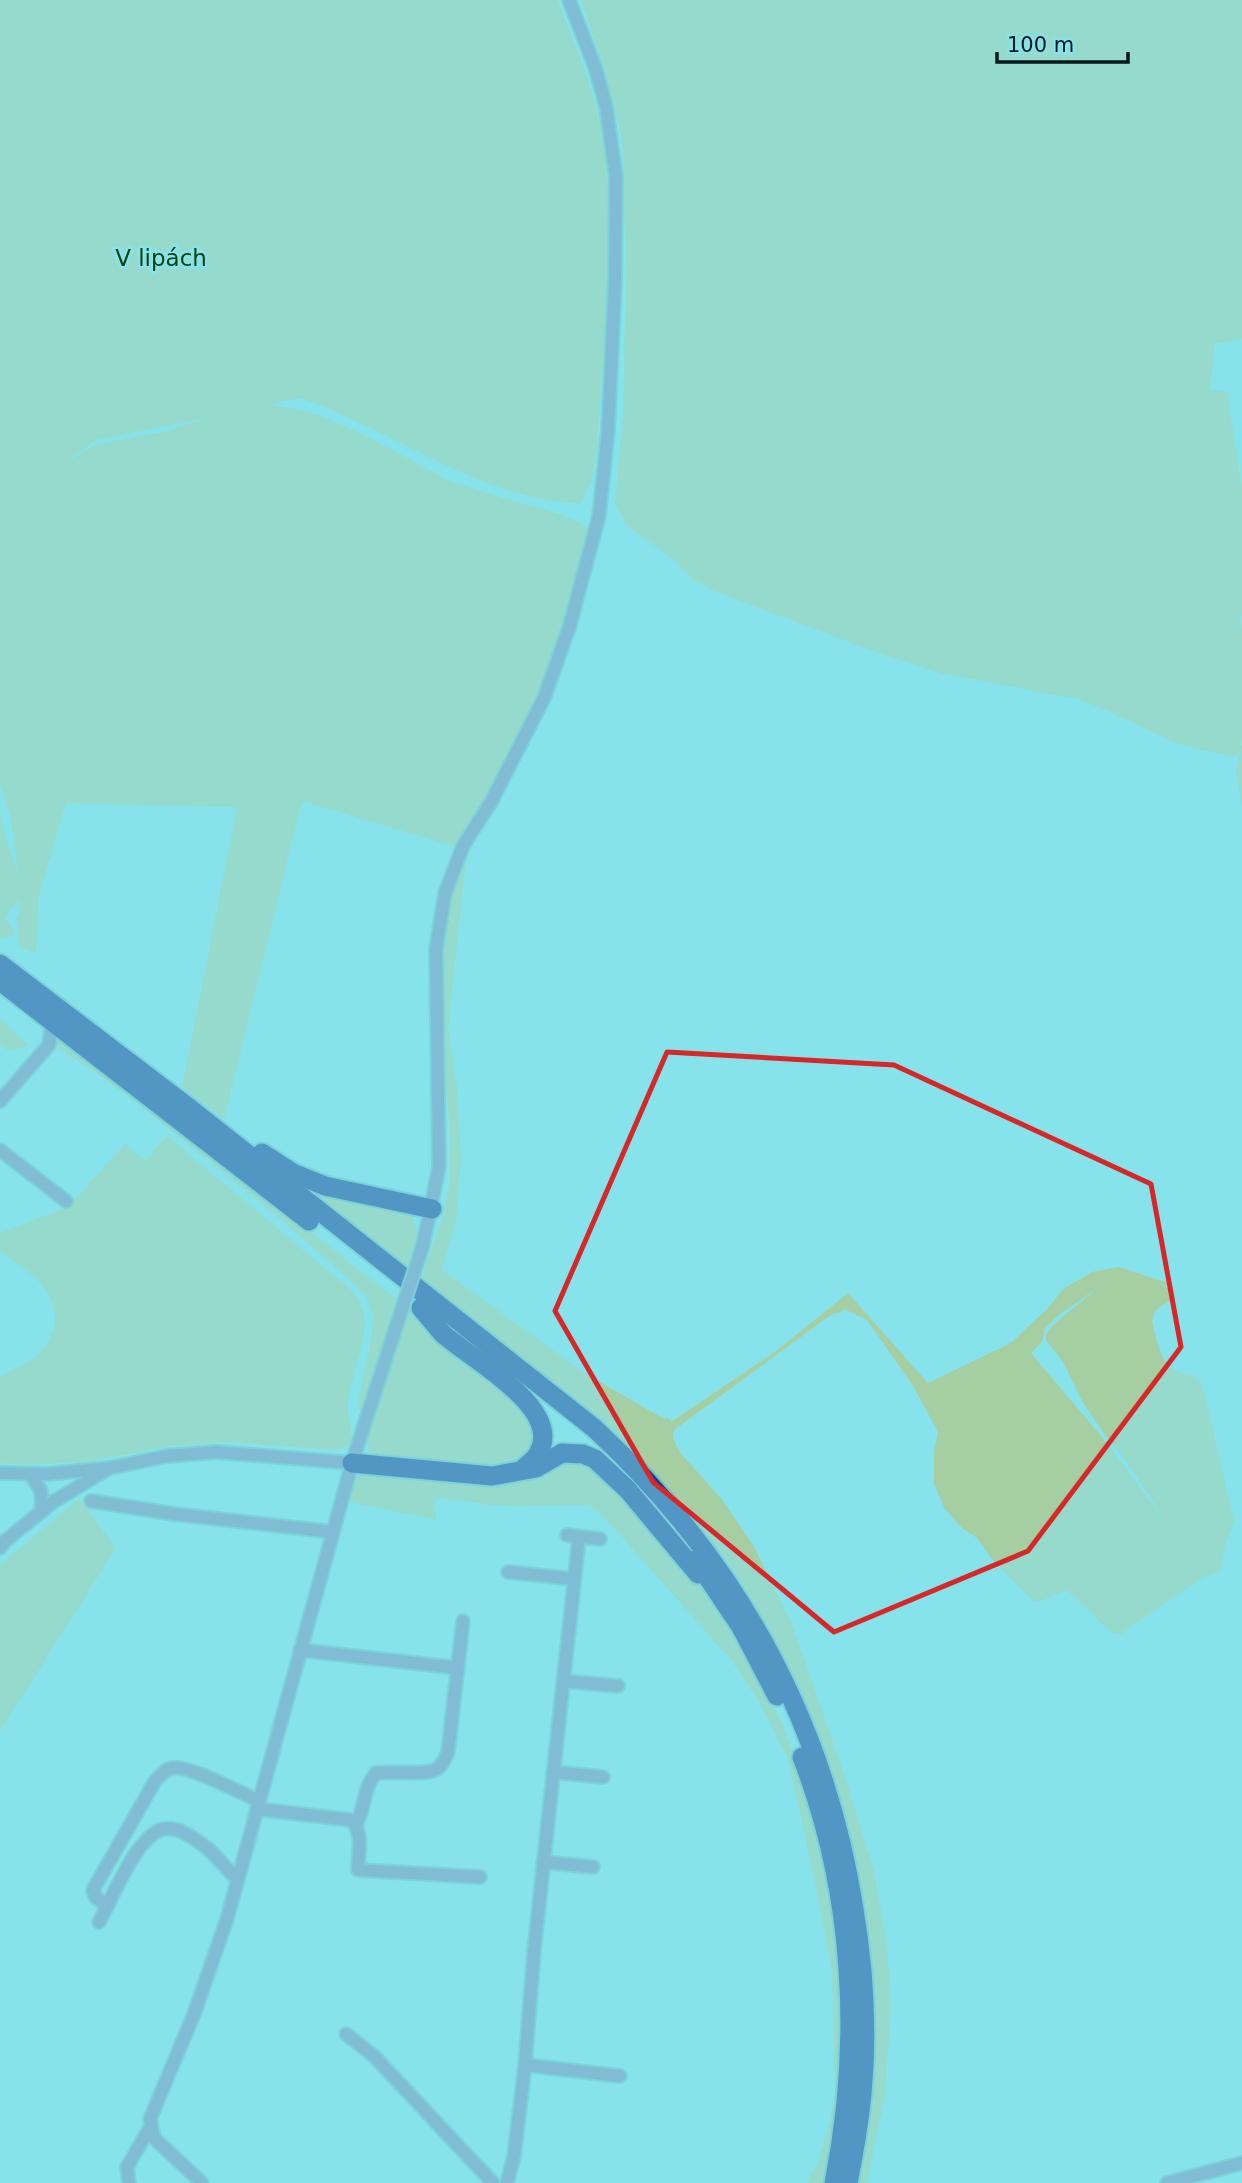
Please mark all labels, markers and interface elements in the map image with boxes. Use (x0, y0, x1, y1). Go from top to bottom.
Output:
scale bar (997, 21, 1128, 65)
text: 100 m (1007, 33, 1074, 57)
park label: V lipách (115, 245, 207, 271)

